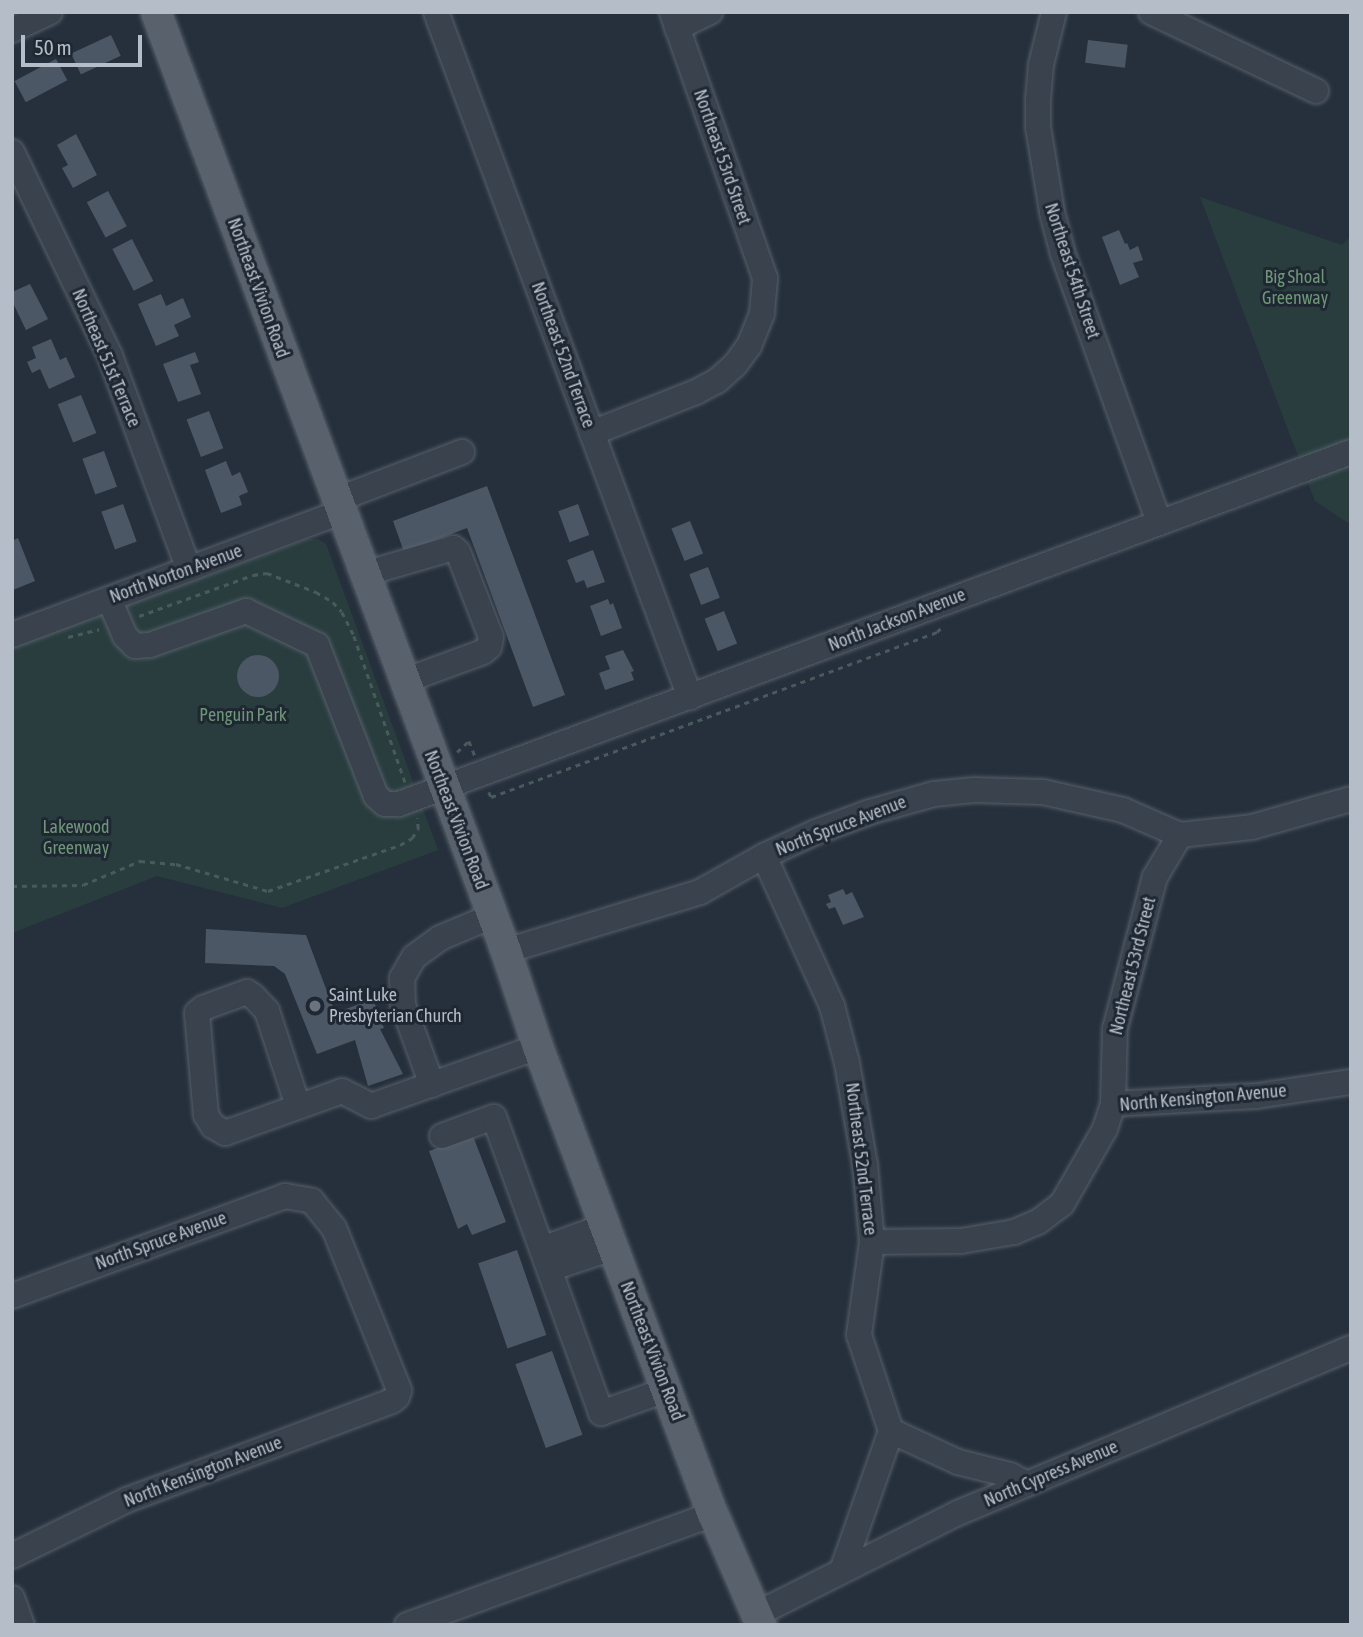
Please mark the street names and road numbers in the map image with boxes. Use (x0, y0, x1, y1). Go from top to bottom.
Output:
street label: Northeast 53rd Street (689, 87, 755, 227)
street label: Northeast 54th Street (1040, 200, 1104, 342)
street label: Northeast Vivion Road (223, 215, 293, 361)
street label: Northeast 52nd Terrace (527, 279, 599, 431)
street label: Northeast 51st Terrace (67, 286, 145, 430)
street label: North Norton Avenue (107, 540, 245, 608)
street label: North Jackson Avenue (825, 584, 969, 656)
street label: Northeast Vivion Road (420, 747, 492, 893)
street label: North Spruce Avenue (773, 791, 909, 861)
street label: Northeast 53rd Street (1105, 895, 1161, 1037)
street label: North Kensington Avenue (1119, 1080, 1287, 1116)
street label: Northeast 52nd Terrace (841, 1081, 881, 1237)
street label: North Spruce Avenue (93, 1207, 229, 1275)
street label: Northeast Vivion Road (616, 1278, 688, 1424)
street label: North Kensington Avenue (121, 1432, 285, 1512)
street label: North Cypress Avenue (981, 1436, 1121, 1512)

